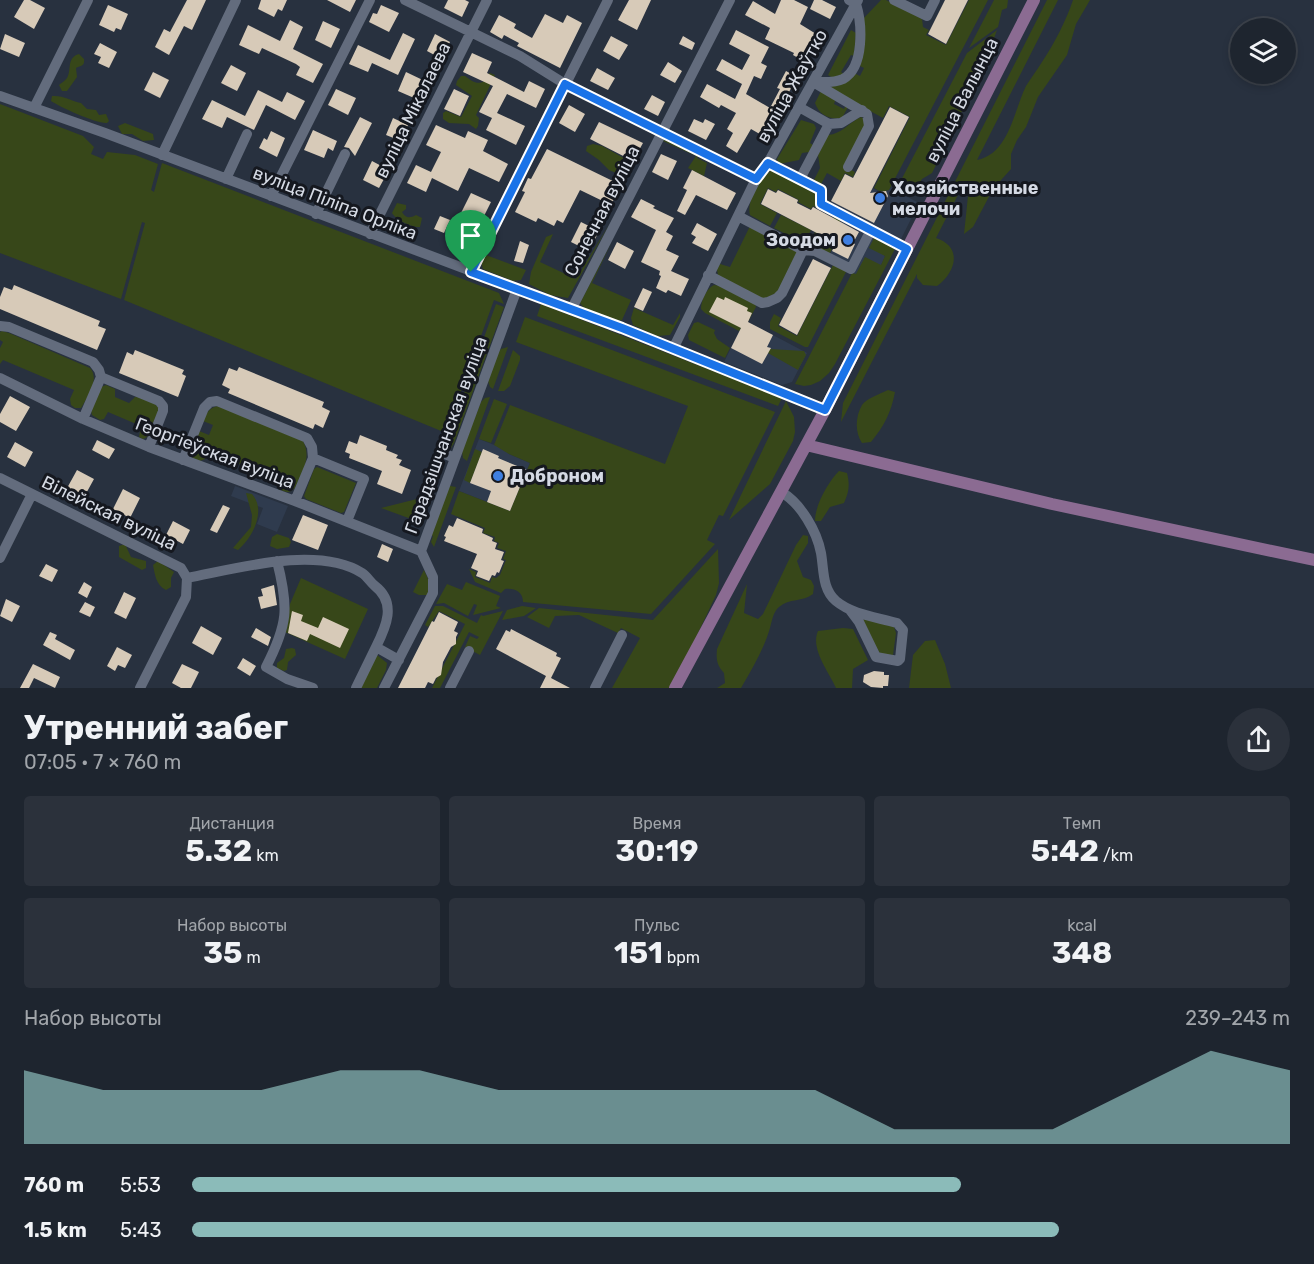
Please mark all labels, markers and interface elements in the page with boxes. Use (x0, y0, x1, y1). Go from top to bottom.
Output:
map controls (1230, 18, 1296, 84)
button: layers (1230, 18, 1296, 84)
street label: вуліца Жаўтко (752, 26, 832, 146)
street label: вуліца Валынца (921, 34, 1003, 166)
street label: вуліца Мікалаева (371, 38, 455, 182)
street label: Сонечная вуліца (560, 142, 644, 280)
street label: вуліца Піліпа Орліка (250, 162, 420, 244)
place label: Хозяйственные мелочи (892, 177, 1039, 220)
marker: Хозяйственные мелочи (873, 191, 887, 205)
pin (445, 210, 496, 272)
icon: arrive (454, 219, 487, 252)
place label: Зоодом (766, 229, 836, 251)
marker: Зоодом (841, 233, 855, 247)
street label: Гарадзішчанская вуліца (400, 333, 492, 537)
street label: Георгіеўская вуліца (132, 413, 298, 493)
place label: Доброном (510, 465, 604, 487)
marker: Доброном (491, 469, 505, 483)
street label: Вілейская вуліца (38, 471, 180, 555)
text: Утренний забег (24, 708, 288, 747)
button: share (1227, 708, 1290, 771)
text: 07:05 · 7 × 760 m (24, 750, 181, 774)
text: Дистанция (189, 814, 275, 833)
text: Время (633, 814, 681, 833)
text: Темп (1063, 814, 1101, 833)
text: 5.32 (185, 833, 252, 869)
text: 30:19 (615, 833, 699, 869)
text: 5:42 (1031, 833, 1099, 869)
text: km (252, 846, 279, 865)
text: /km (1099, 846, 1133, 865)
text: Набор высоты (177, 916, 287, 935)
text: Пульс (634, 916, 680, 935)
text: kcal (1067, 916, 1097, 935)
text: 35 (203, 935, 243, 971)
text: 151 (614, 935, 663, 971)
text: 348 (1052, 935, 1112, 971)
text: m (243, 948, 261, 967)
text: bpm (663, 948, 700, 967)
text: Набор высоты (24, 1006, 162, 1030)
text: 239–243 m (1185, 1006, 1290, 1030)
text: 760 m (24, 1173, 84, 1197)
text: 5:53 (120, 1173, 161, 1197)
text: 1.5 km (24, 1218, 87, 1242)
text: 5:43 (120, 1218, 161, 1242)

